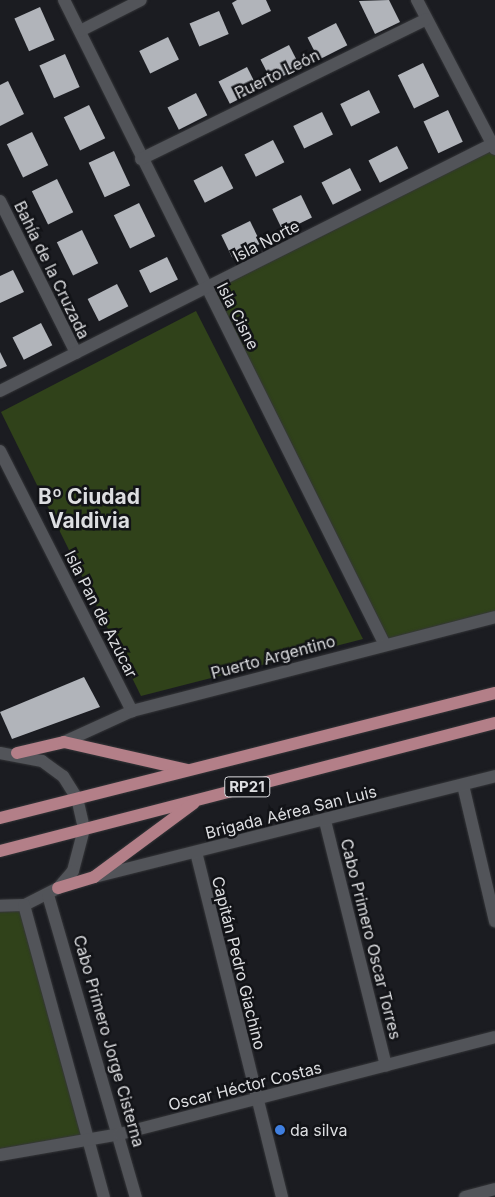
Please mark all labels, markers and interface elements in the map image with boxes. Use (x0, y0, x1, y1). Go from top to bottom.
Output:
street label: Puerto León (232, 45, 322, 103)
street label: Bahía de la Cruzada (10, 198, 94, 342)
street label: Isla Norte (229, 216, 303, 266)
street label: Isla Cisne (213, 279, 263, 353)
district label: Bº Ciudad Valdivia (38, 484, 140, 534)
street label: Isla Pan de Azúcar (61, 547, 141, 681)
street label: Puerto Argentino (209, 631, 337, 683)
road number: RP21 (223, 774, 271, 800)
street label: Brigada Aérea San Luis (203, 781, 379, 843)
street label: Cabo Primero Oscar Torres (337, 837, 405, 1041)
street label: Capitán Pedro Giachino (208, 874, 270, 1052)
street label: Cabo Primero Jorge Cisterna (70, 933, 148, 1149)
street label: Oscar Héctor Costas (166, 1058, 324, 1114)
place label: da silva (290, 1120, 347, 1140)
marker: da silva (274, 1124, 286, 1136)

